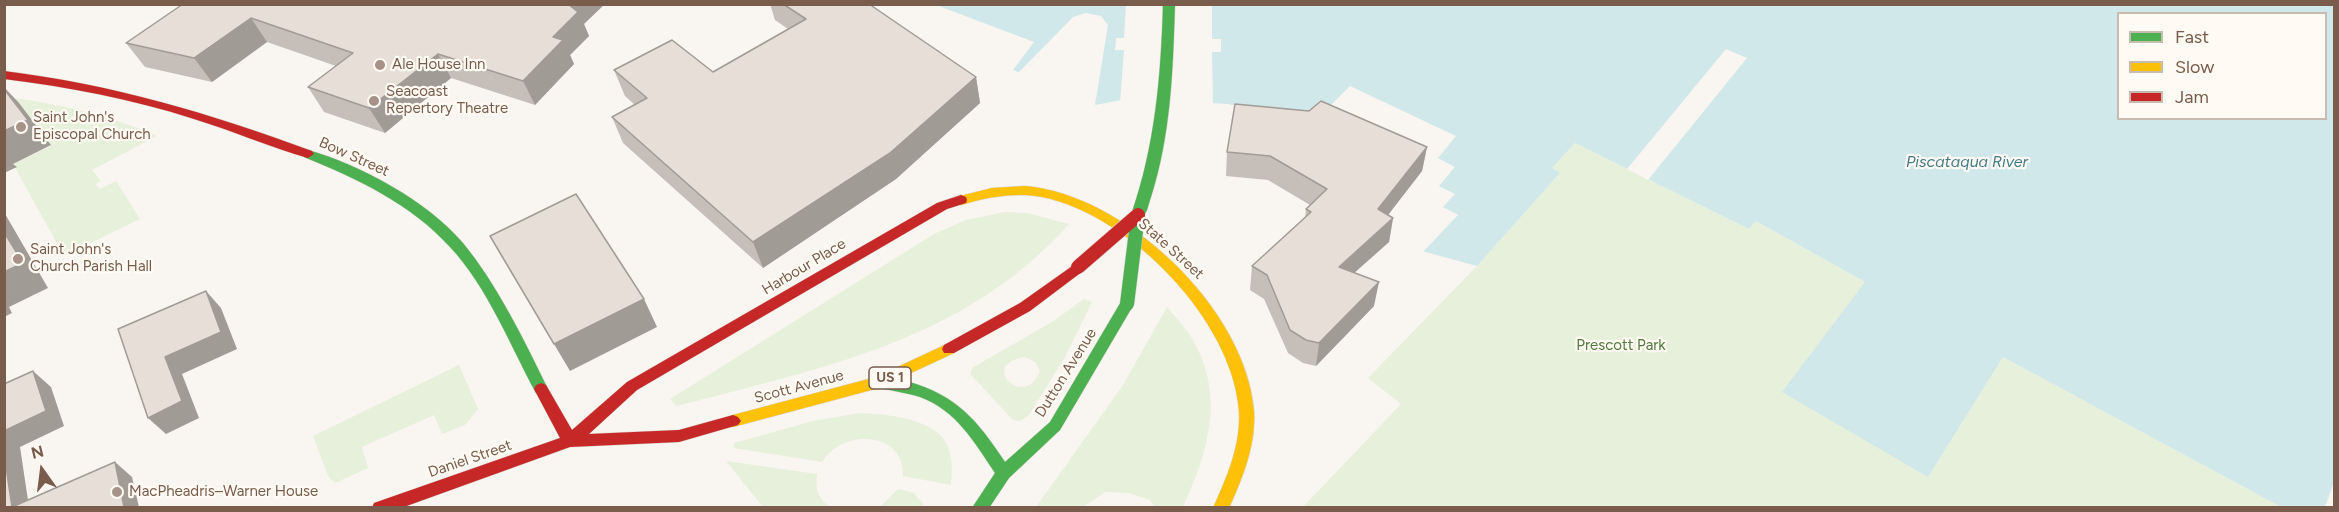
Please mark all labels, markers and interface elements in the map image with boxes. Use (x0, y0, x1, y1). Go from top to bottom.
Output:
legend (2117, 12, 2327, 120)
text: Fast (2175, 26, 2209, 48)
place label: Ale House Inn (392, 56, 485, 74)
text: Slow (2175, 56, 2214, 78)
marker: Ale House Inn (373, 58, 387, 72)
place label: Seacoast Repertory Theatre (386, 83, 508, 118)
text: Jam (2175, 86, 2209, 108)
marker: Seacoast Repertory Theatre (367, 94, 381, 108)
place label: Saint John's Episcopal Church (33, 109, 151, 144)
marker: Saint John's Episcopal Church (14, 120, 28, 134)
street label: Bow Street (316, 133, 392, 181)
water label: Piscataqua River (1906, 152, 2028, 172)
street label: State Street (1135, 215, 1207, 283)
street label: Harbour Place (759, 235, 849, 299)
place label: Saint John's Church Parish Hall (30, 241, 152, 276)
marker: Saint John's Church Parish Hall (11, 252, 25, 266)
street label: Dutton Avenue (1031, 325, 1101, 421)
park label: Prescott Park (1576, 337, 1666, 355)
street label: Scott Avenue (752, 366, 846, 408)
road number: US 1 (869, 367, 911, 389)
street label: Daniel Street (426, 436, 514, 482)
north arrow (12, 440, 72, 500)
text: N (29, 441, 46, 463)
place label: MacPheadris–Warner House (129, 483, 318, 501)
marker: MacPheadris–Warner House (110, 485, 124, 499)

